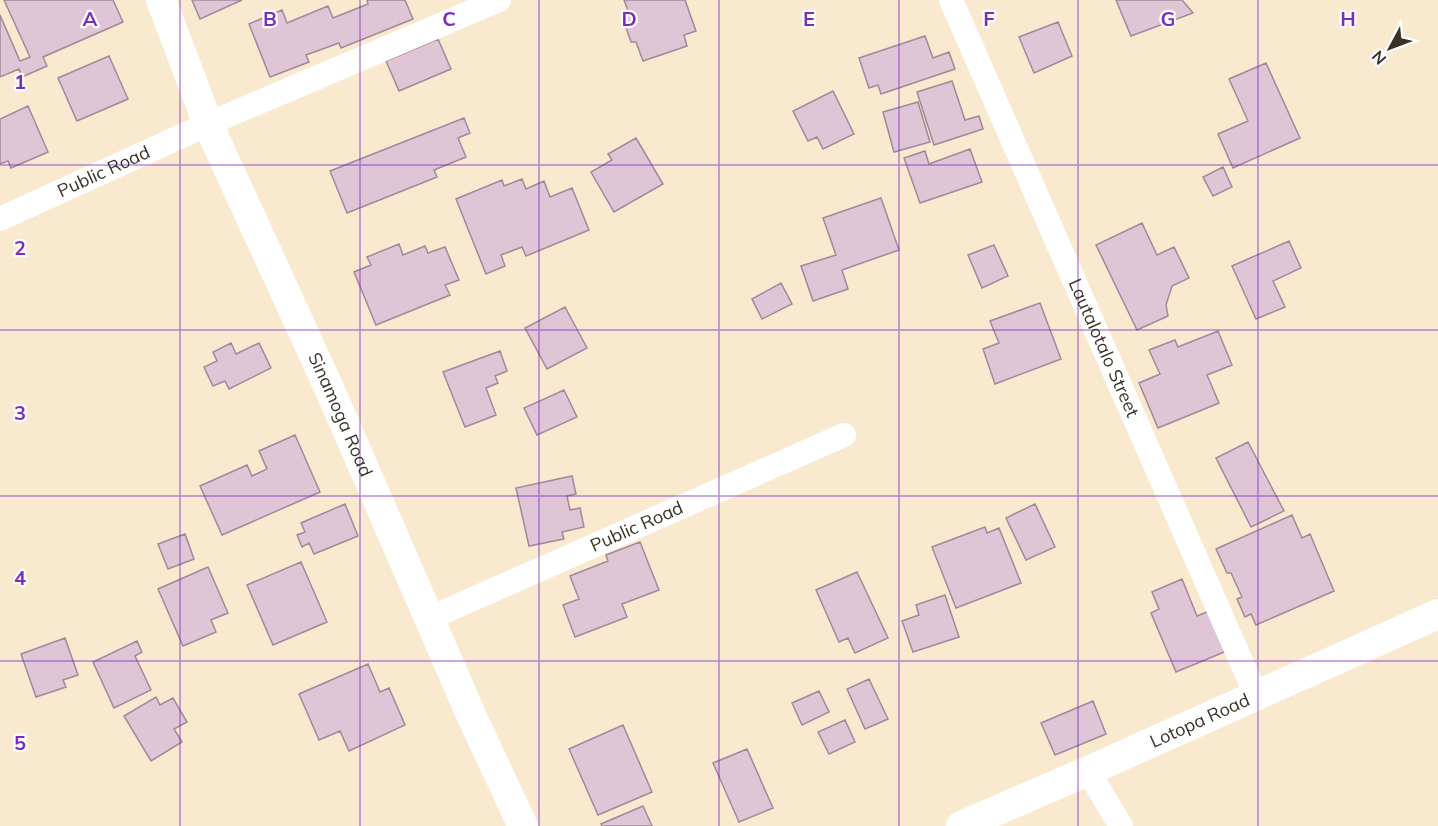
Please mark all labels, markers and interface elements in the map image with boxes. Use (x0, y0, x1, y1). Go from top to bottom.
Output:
text: A (83, 6, 98, 31)
text: B (263, 6, 277, 31)
text: C (442, 6, 456, 31)
text: D (621, 6, 637, 31)
text: E (803, 6, 815, 31)
text: F (983, 6, 995, 31)
text: G (1161, 6, 1175, 31)
text: H (1340, 6, 1356, 31)
north arrow (1360, 18, 1420, 78)
text: N (1367, 47, 1390, 69)
text: 1 (14, 69, 26, 94)
street label: Public Road (54, 140, 153, 202)
text: 2 (14, 235, 26, 260)
street label: Lautalotalo Street (1064, 275, 1145, 421)
street label: Sinamoga Road (303, 349, 378, 480)
text: 3 (14, 400, 26, 425)
street label: Public Road (586, 496, 687, 557)
text: 4 (14, 565, 26, 590)
street label: Lotopa Road (1146, 688, 1253, 753)
text: 5 (14, 730, 26, 755)

